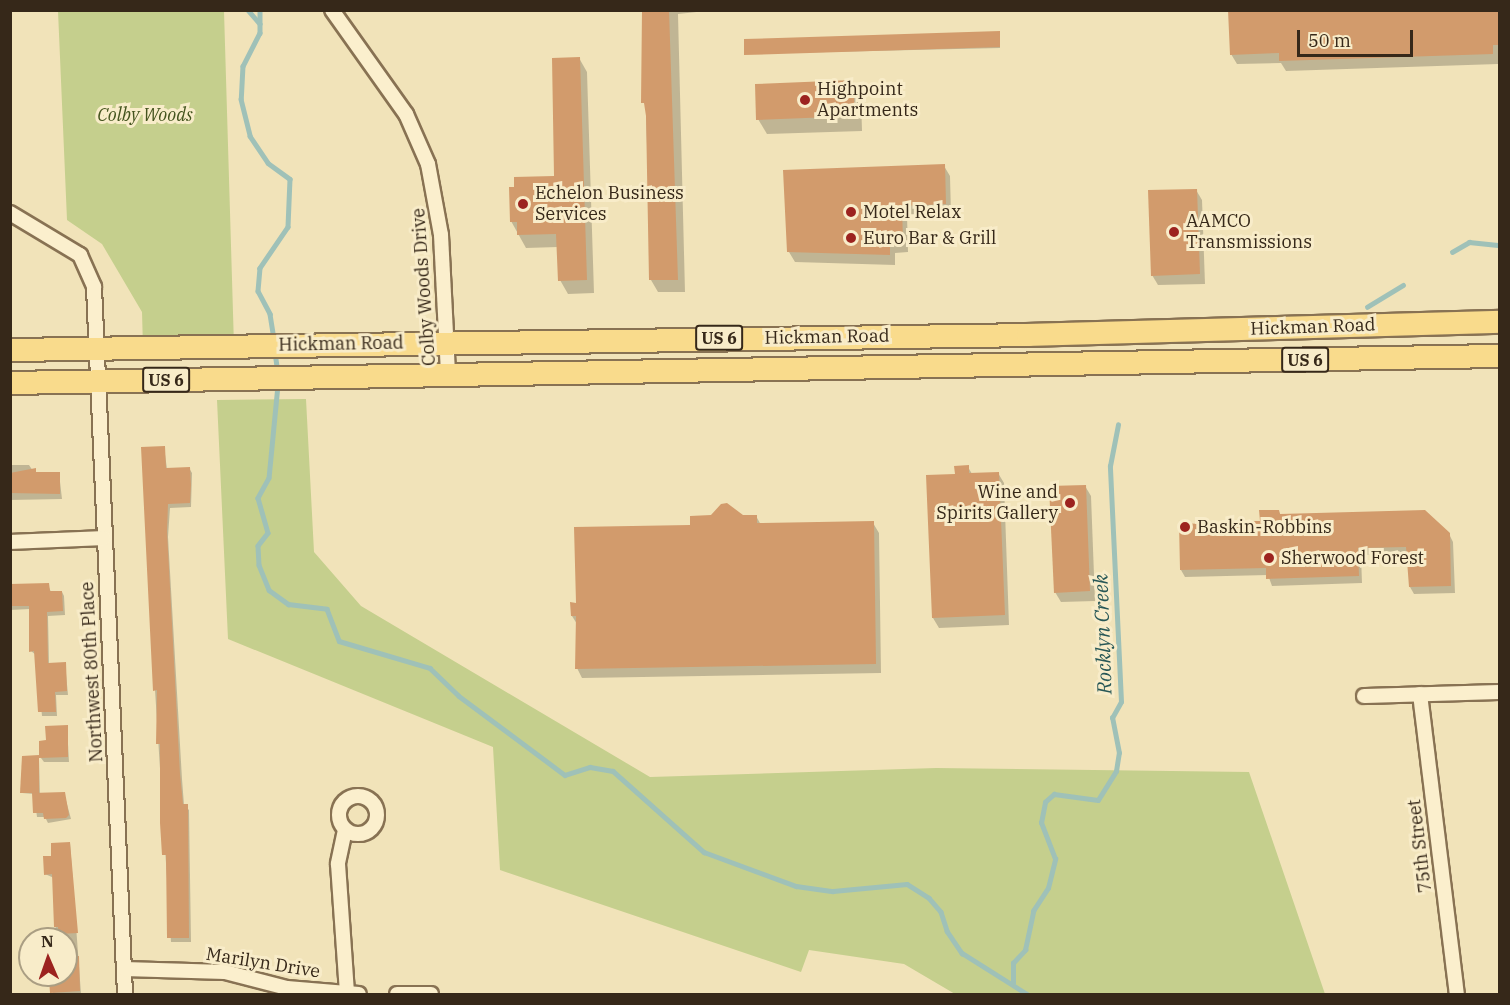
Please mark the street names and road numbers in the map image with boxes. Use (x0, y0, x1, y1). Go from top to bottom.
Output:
street label: Colby Woods Drive (408, 207, 440, 367)
street label: Hickman Road (1250, 314, 1376, 340)
road number: US 6 (695, 325, 743, 351)
street label: Hickman Road (764, 325, 890, 349)
street label: Hickman Road (278, 332, 404, 356)
road number: US 6 (1281, 347, 1329, 373)
road number: US 6 (142, 367, 190, 393)
street label: Northwest 80th Place (76, 581, 108, 763)
street label: 75th Street (1404, 798, 1436, 894)
street label: Marilyn Drive (204, 943, 322, 983)

